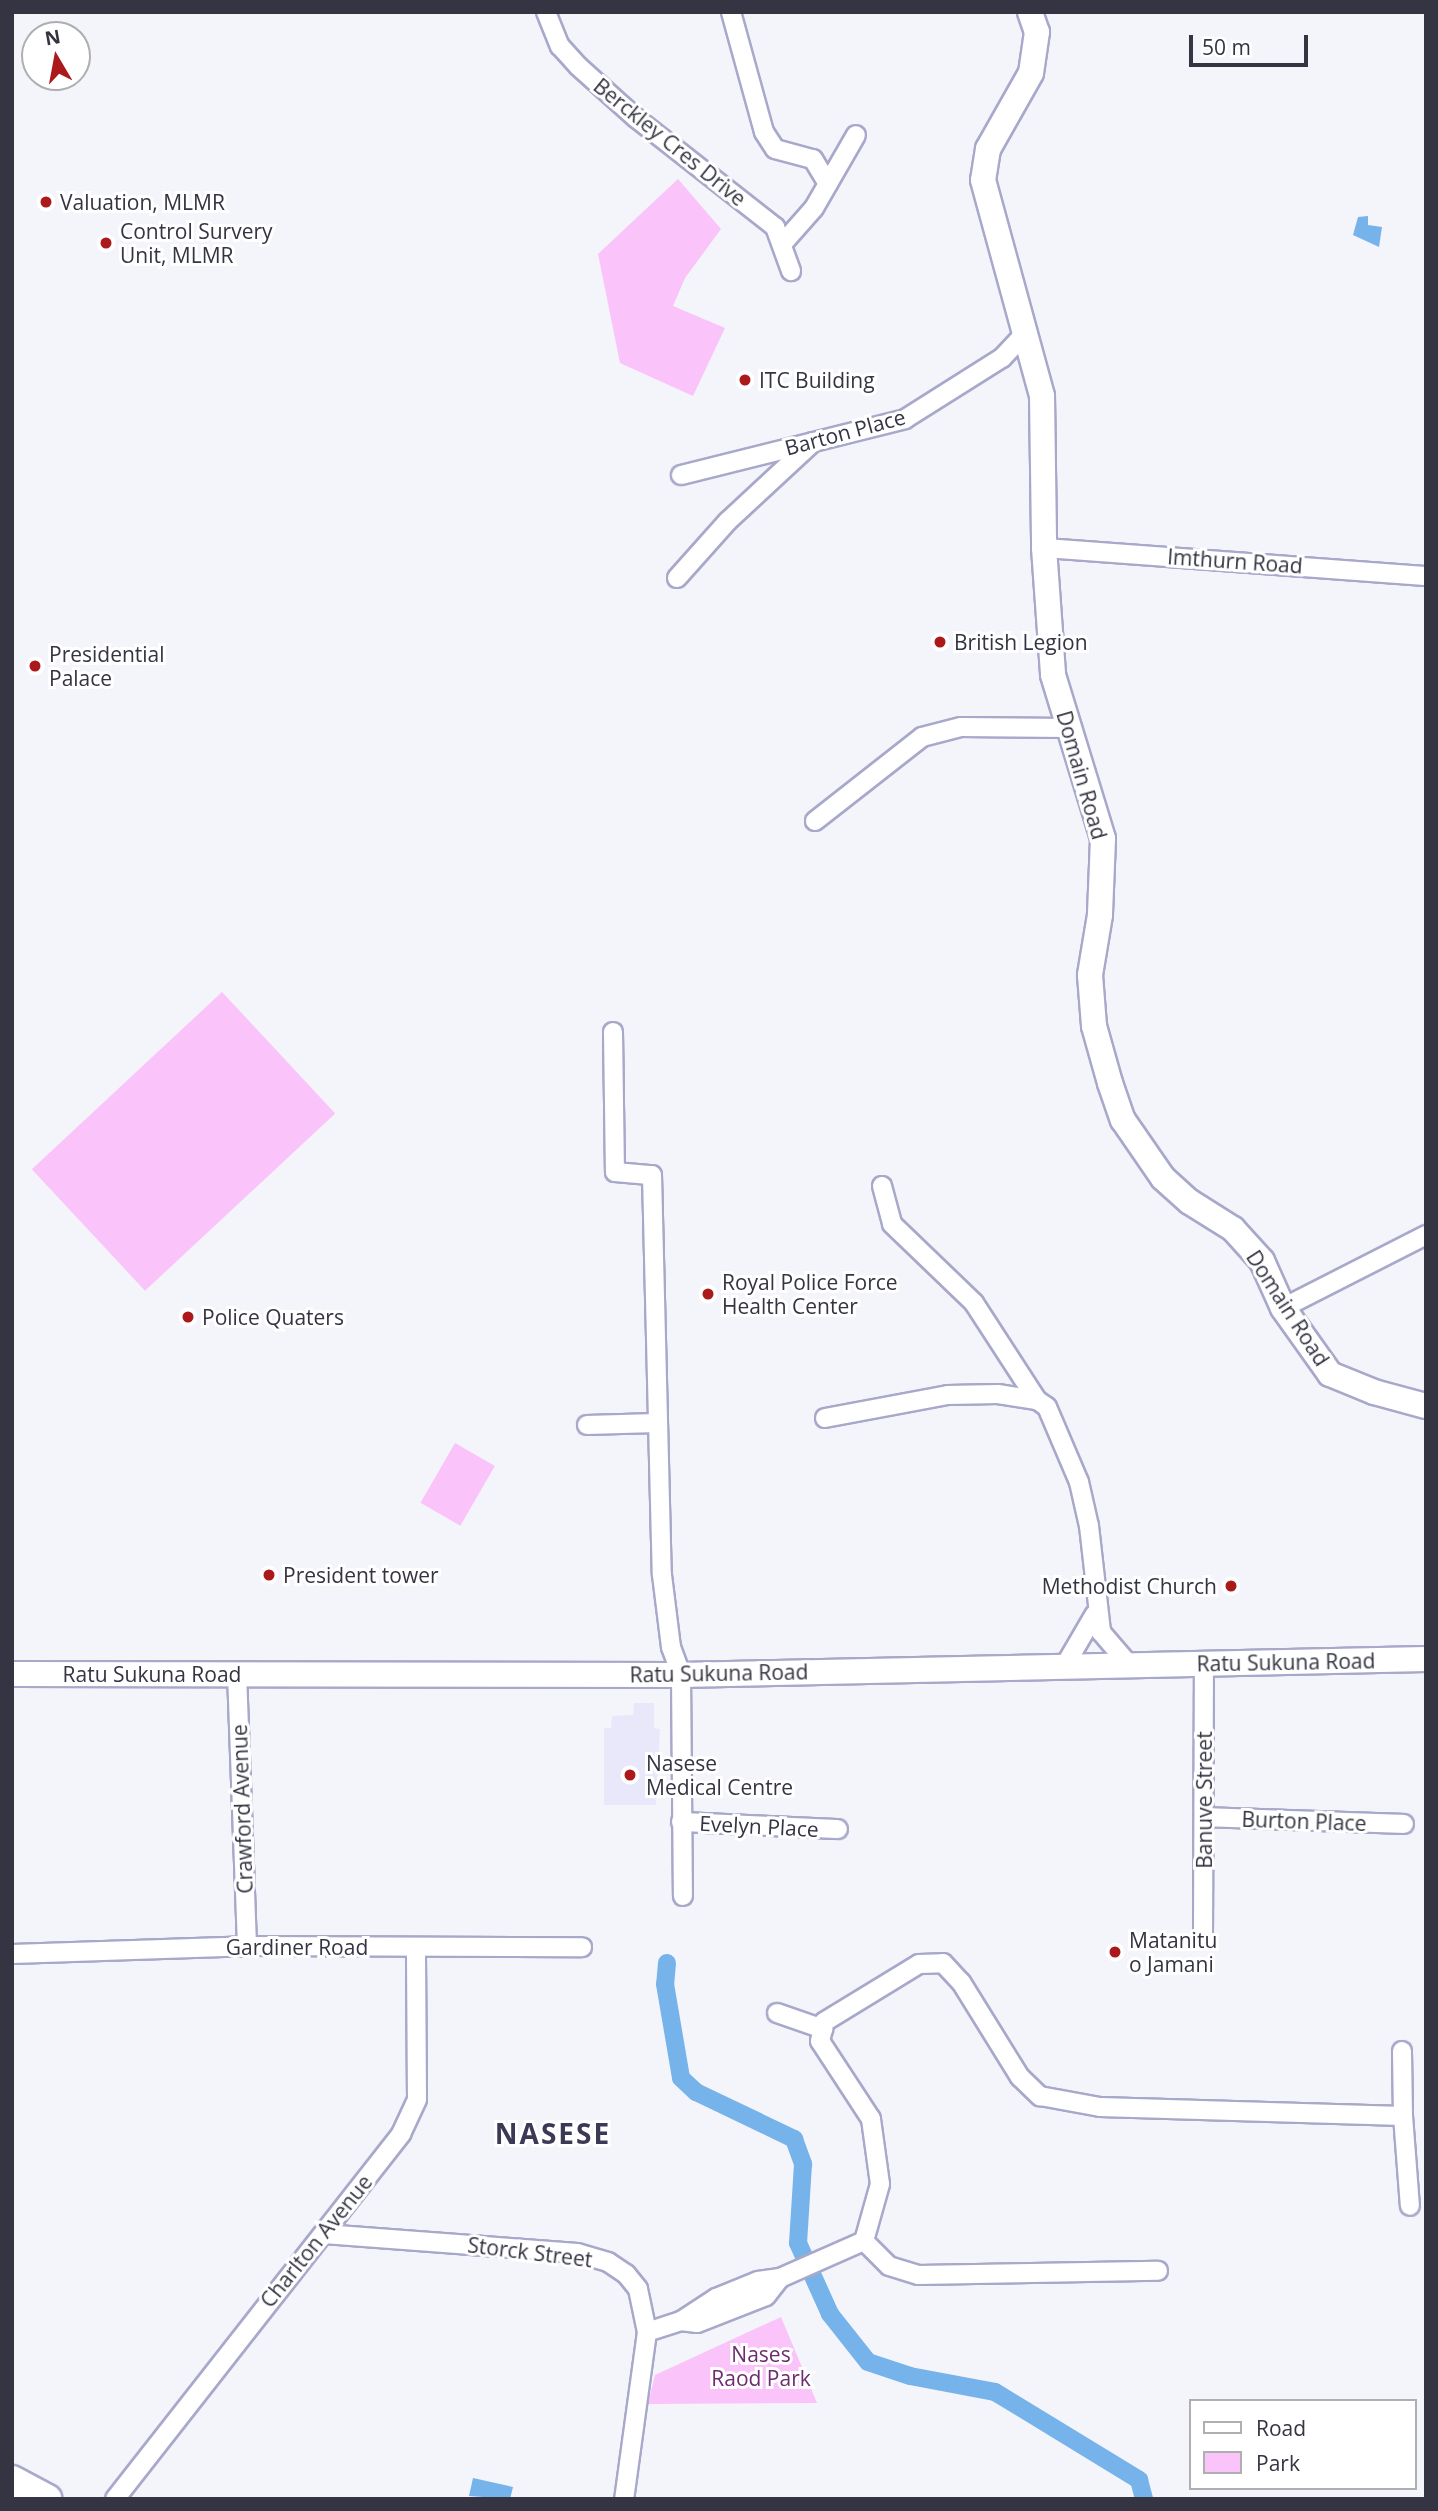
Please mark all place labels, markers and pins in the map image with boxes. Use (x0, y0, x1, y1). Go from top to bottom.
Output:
place label: Valuation, MLMR (60, 189, 225, 215)
marker: Valuation, MLMR (38, 194, 54, 210)
place label: Control Survery Unit, MLMR (120, 218, 273, 268)
marker: Control Survery Unit, MLMR (98, 235, 114, 251)
place label: ITC Building (759, 367, 875, 393)
marker: ITC Building (737, 372, 753, 388)
place label: British Legion (954, 629, 1088, 655)
marker: British Legion (932, 634, 948, 650)
place label: Presidential Palace (49, 641, 165, 691)
marker: Presidential Palace (27, 658, 43, 674)
place label: Royal Police Force Health Center (722, 1269, 898, 1319)
marker: Royal Police Force Health Center (700, 1286, 716, 1302)
place label: Police Quaters (202, 1304, 344, 1330)
marker: Police Quaters (180, 1309, 196, 1325)
place label: President tower (283, 1562, 439, 1588)
marker: President tower (261, 1567, 277, 1583)
place label: Methodist Church (1042, 1573, 1217, 1599)
marker: Methodist Church (1223, 1578, 1239, 1594)
place label: Nasese Medical Centre (646, 1750, 793, 1800)
marker: Nasese Medical Centre (620, 1765, 640, 1785)
place label: Matanitu o Jamani (1129, 1927, 1217, 1977)
marker: Matanitu o Jamani (1107, 1944, 1123, 1960)

